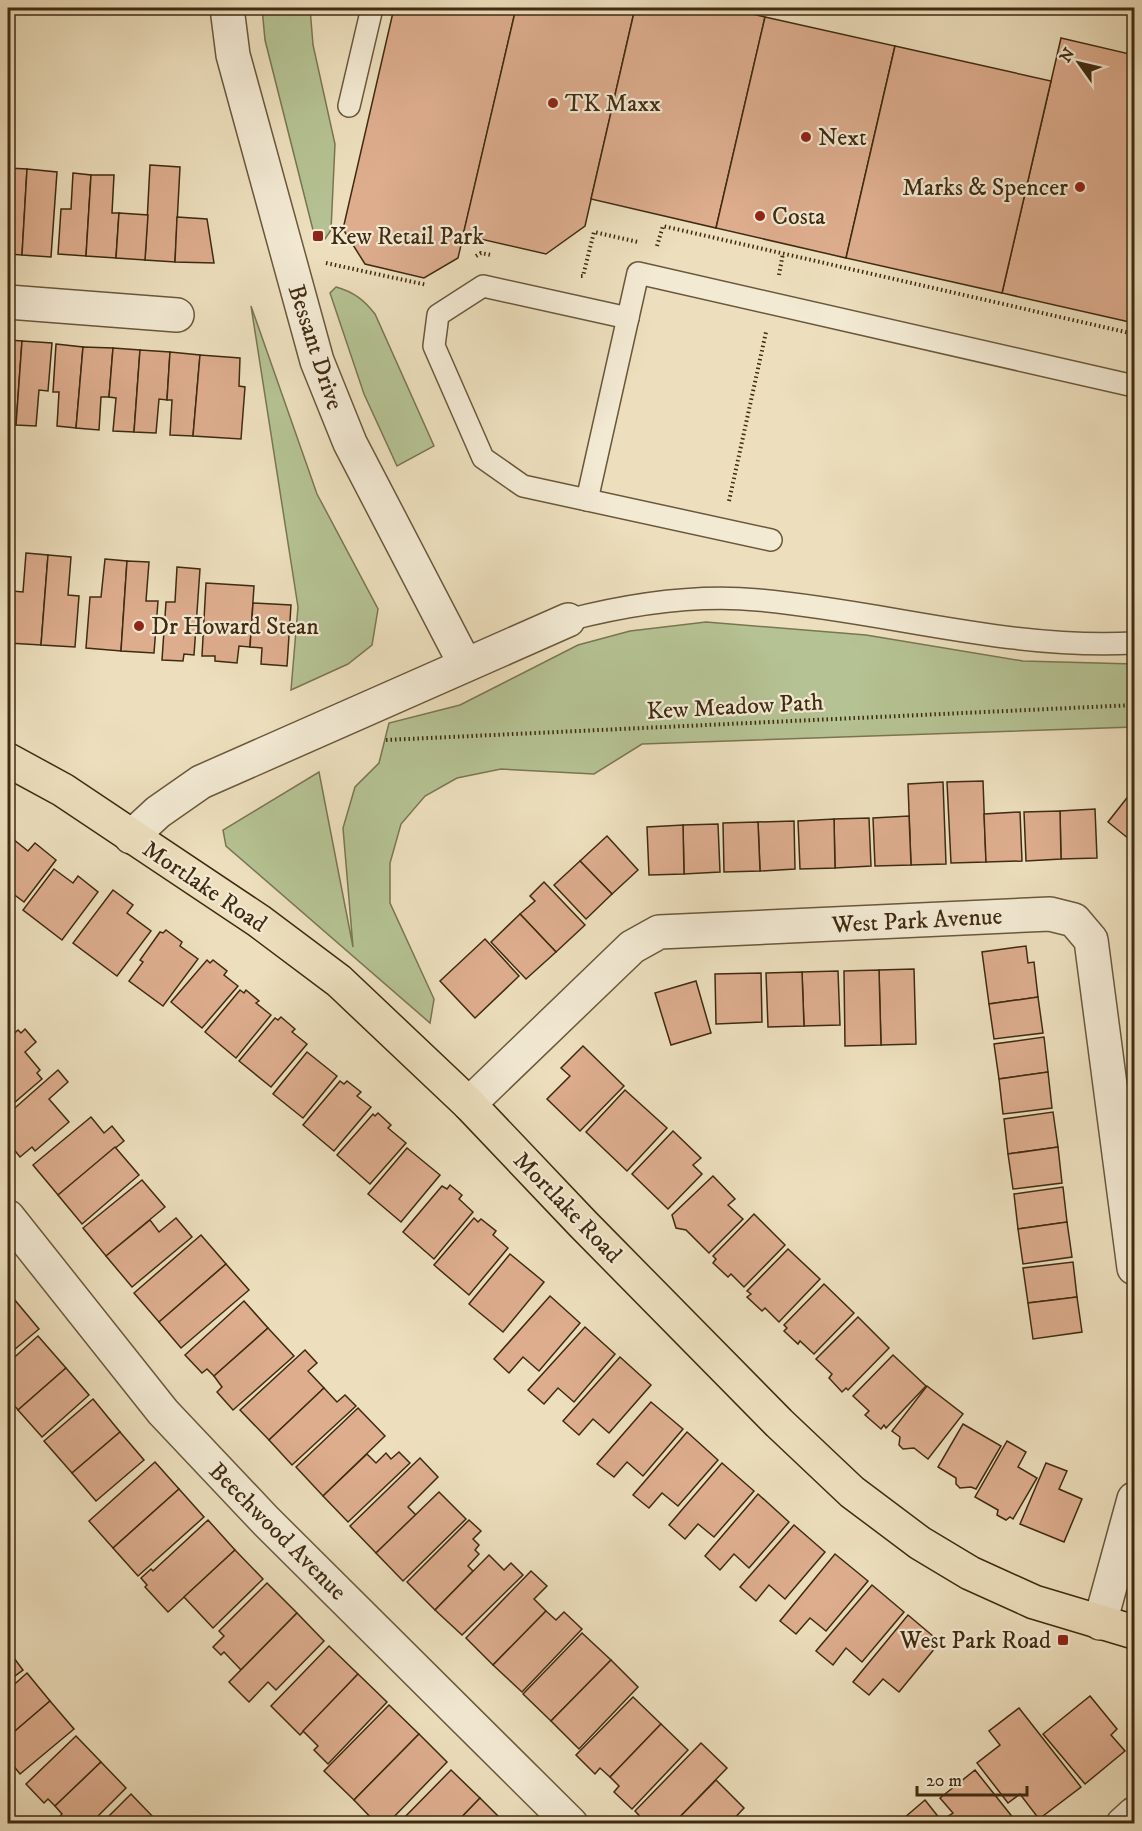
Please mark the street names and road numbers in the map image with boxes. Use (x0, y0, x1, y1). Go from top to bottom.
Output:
street label: Bessant Drive (281, 281, 349, 414)
street label: Kew Meadow Path (646, 687, 825, 727)
street label: Mortlake Road (136, 834, 272, 939)
street label: West Park Avenue (830, 902, 1003, 941)
street label: Mortlake Road (507, 1146, 628, 1270)
street label: Beechwood Avenue (202, 1456, 353, 1607)

